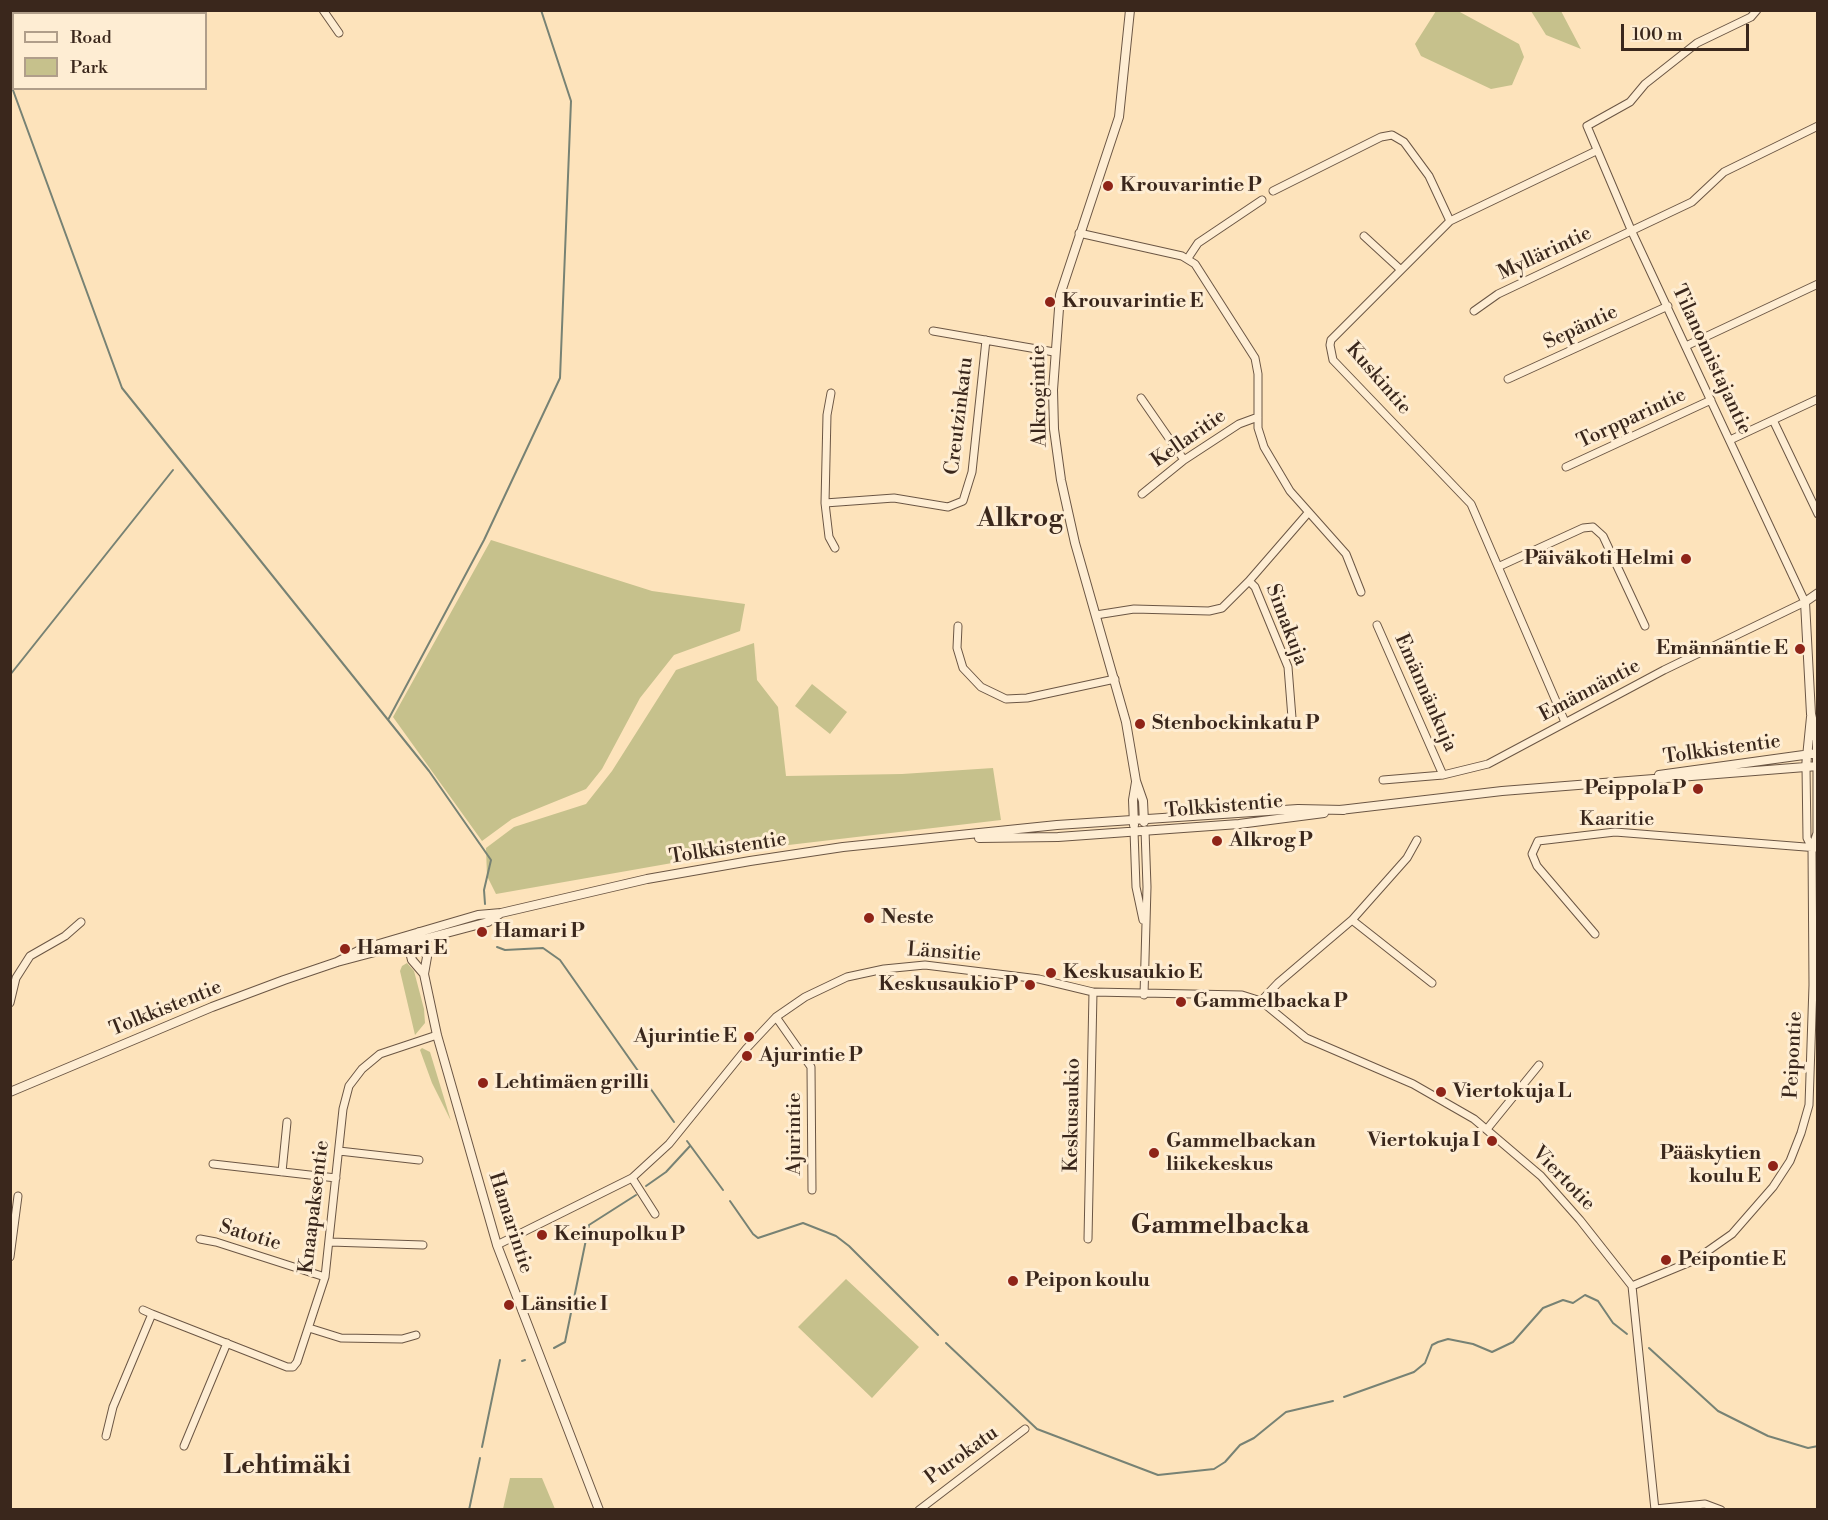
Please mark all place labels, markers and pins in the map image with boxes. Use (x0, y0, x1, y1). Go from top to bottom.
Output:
place label: Krouvarintie P (1120, 174, 1261, 198)
marker: Krouvarintie P (1101, 179, 1115, 193)
place label: Krouvarintie E (1062, 290, 1203, 314)
marker: Krouvarintie E (1043, 295, 1057, 309)
place label: Päiväkoti Helmi (1524, 547, 1674, 571)
marker: Päiväkoti Helmi (1679, 552, 1693, 566)
place label: Emännäntie E (1656, 637, 1788, 661)
marker: Emännäntie E (1793, 642, 1807, 656)
place label: Stenbockinkatu P (1152, 712, 1319, 736)
marker: Stenbockinkatu P (1133, 717, 1147, 731)
place label: Peippola P (1584, 777, 1686, 801)
marker: Peippola P (1691, 782, 1705, 796)
place label: Alkrog P (1229, 829, 1312, 853)
marker: Alkrog P (1210, 834, 1224, 848)
place label: Neste (881, 906, 934, 930)
marker: Neste (862, 911, 876, 925)
place label: Hamari P (494, 920, 584, 944)
marker: Hamari P (475, 925, 489, 939)
place label: Hamari E (357, 937, 447, 961)
marker: Hamari E (338, 942, 352, 956)
place label: Keskusaukio E (1063, 961, 1202, 985)
marker: Keskusaukio E (1044, 966, 1058, 980)
place label: Keskusaukio P (878, 973, 1018, 997)
marker: Keskusaukio P (1023, 978, 1037, 992)
place label: Gammelbacka P (1193, 990, 1348, 1014)
marker: Gammelbacka P (1174, 995, 1188, 1009)
place label: Ajurintie E (634, 1025, 737, 1049)
marker: Ajurintie E (742, 1030, 756, 1044)
place label: Ajurintie P (759, 1044, 862, 1068)
marker: Ajurintie P (740, 1049, 754, 1063)
place label: Lehtimäen grilli (495, 1071, 649, 1095)
marker: Lehtimäen grilli (476, 1076, 490, 1090)
place label: Viertokuja L (1453, 1080, 1571, 1104)
marker: Viertokuja L (1434, 1085, 1448, 1099)
place label: Viertokuja I (1368, 1129, 1480, 1153)
place label: Gammelbackan liikekeskus (1166, 1130, 1316, 1177)
marker: Viertokuja I (1485, 1134, 1499, 1148)
place label: Pääskytien koulu E (1660, 1142, 1761, 1189)
marker: Gammelbackan liikekeskus (1147, 1146, 1161, 1160)
marker: Pääskytien koulu E (1766, 1159, 1780, 1173)
place label: Keinupolku P (554, 1223, 685, 1247)
marker: Keinupolku P (535, 1228, 549, 1242)
place label: Peipontie E (1678, 1248, 1786, 1272)
marker: Peipontie E (1659, 1253, 1673, 1267)
place label: Peipon koulu (1025, 1269, 1150, 1293)
marker: Peipon koulu (1006, 1274, 1020, 1288)
place label: Länsitie I (521, 1293, 608, 1317)
marker: Länsitie I (502, 1298, 516, 1312)

